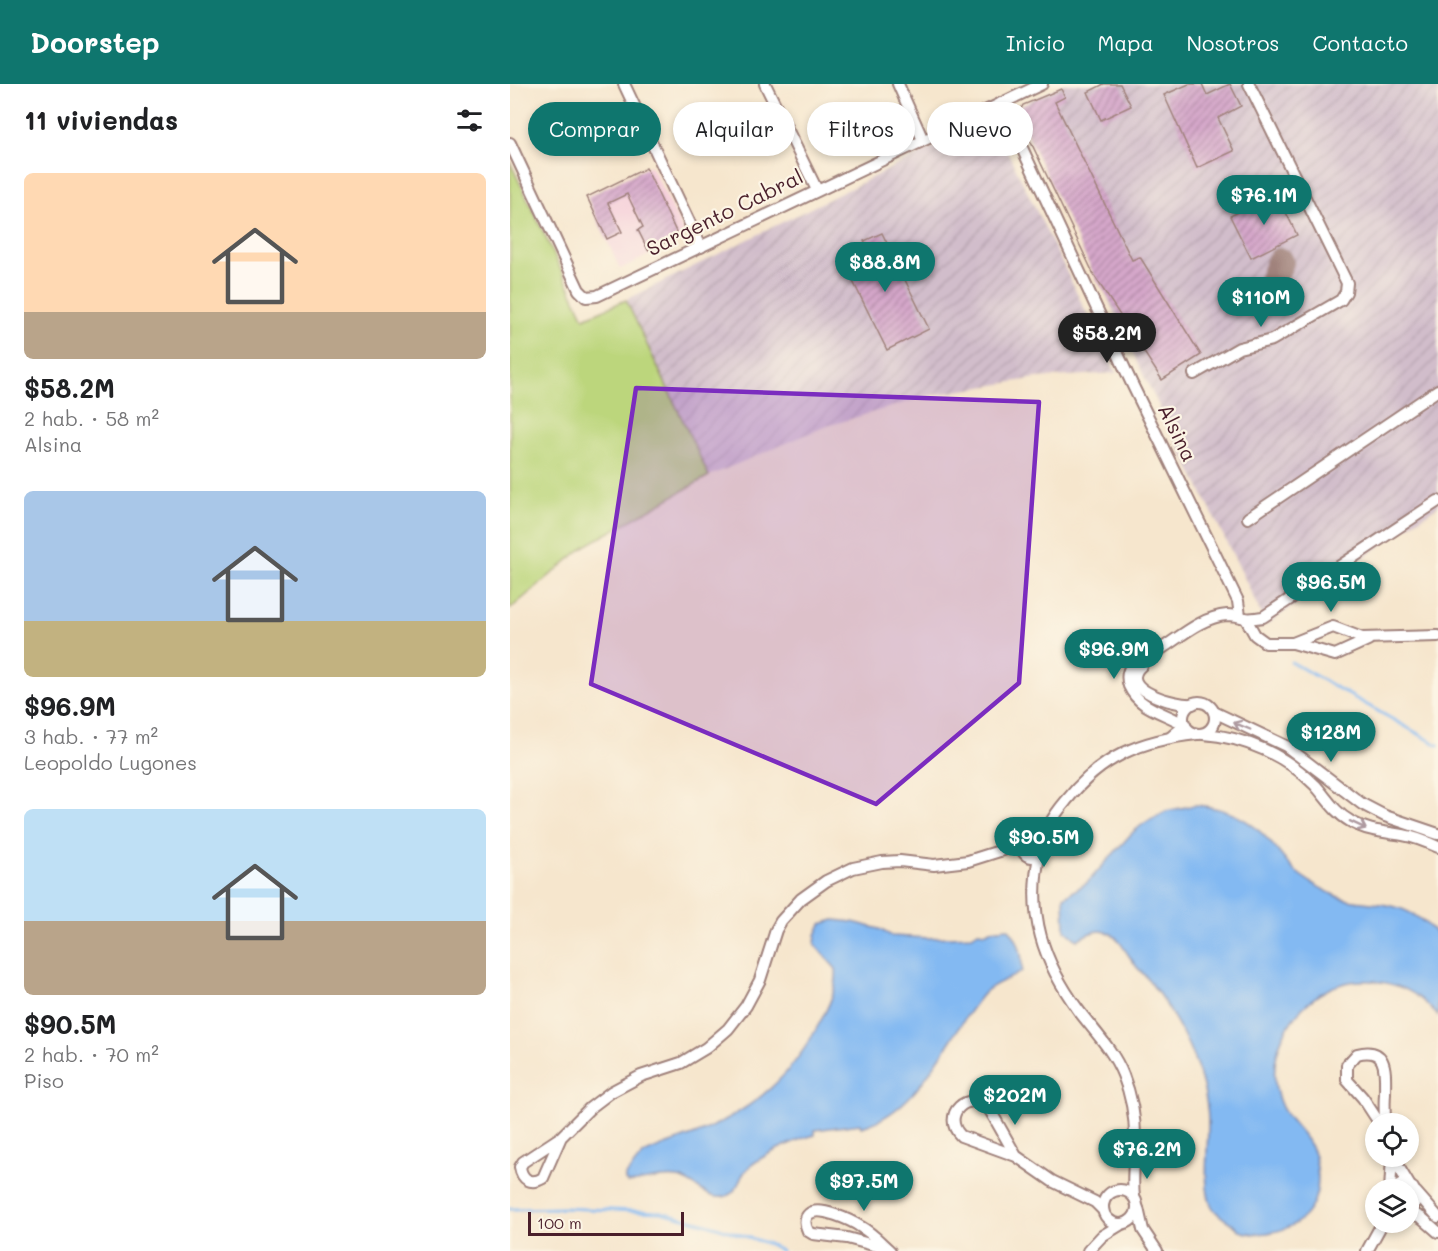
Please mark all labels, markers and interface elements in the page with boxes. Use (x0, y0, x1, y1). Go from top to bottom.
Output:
text: Doorstep (30, 24, 160, 60)
text: Inicio (1006, 29, 1065, 56)
text: Mapa (1098, 29, 1153, 56)
text: Nosotros (1186, 29, 1280, 56)
text: Contacto (1313, 29, 1408, 56)
chip: Comprar (528, 102, 661, 156)
chip: Alquilar (673, 102, 795, 156)
chip: Filtros (807, 102, 915, 156)
chip: Nuevo (927, 102, 1033, 156)
text: 11 viviendas (24, 103, 178, 137)
icon: filters (453, 104, 486, 137)
street label: Sargento Cabral (642, 162, 807, 261)
pin: $76.1M (1215, 175, 1313, 226)
text: $76.1M (1231, 181, 1297, 207)
icon: home (201, 212, 309, 320)
pin: $88.8M (836, 242, 934, 293)
text: $88.8M (849, 248, 921, 274)
pin: $110M (1219, 277, 1303, 328)
text: $110M (1231, 283, 1291, 309)
pin: $58.2M (1058, 313, 1156, 364)
text: $58.2M (1072, 319, 1142, 345)
text: $58.2M (24, 371, 115, 405)
street label: Alsina (1153, 399, 1204, 466)
text: 2 hab. · 58 m² (24, 405, 159, 431)
text: Alsina (24, 431, 82, 457)
icon: home (201, 530, 309, 638)
pin: $96.5M (1282, 562, 1380, 613)
text: $96.5M (1296, 568, 1366, 594)
pin: $96.9M (1065, 629, 1163, 680)
text: $96.9M (1079, 635, 1149, 661)
text: $96.9M (24, 689, 116, 723)
pin: $128M (1289, 712, 1373, 763)
text: $128M (1301, 718, 1361, 744)
one-way arrow (1233, 720, 1251, 731)
text: 3 hab. · 77 m² (24, 723, 158, 749)
text: Leopoldo Lugones (24, 749, 197, 775)
pin: $90.5M (995, 817, 1093, 868)
one-way arrow (1348, 819, 1366, 831)
text: $90.5M (1008, 823, 1080, 849)
icon: home (201, 848, 309, 956)
text: $90.5M (24, 1007, 117, 1041)
text: 2 hab. · 70 m² (24, 1041, 159, 1067)
text: Piso (24, 1067, 64, 1093)
pin: $202M (973, 1075, 1057, 1126)
text: $202M (983, 1081, 1047, 1107)
map controls (1365, 1113, 1419, 1233)
button: locate (1365, 1113, 1419, 1167)
pin: $76.2M (1098, 1129, 1196, 1180)
text: $76.2M (1112, 1135, 1182, 1161)
pin: $97.5M (815, 1161, 913, 1212)
text: $97.5M (829, 1167, 899, 1193)
button: layers (1365, 1179, 1419, 1233)
scale bar (528, 1209, 684, 1236)
text: 100 m (537, 1212, 582, 1233)

